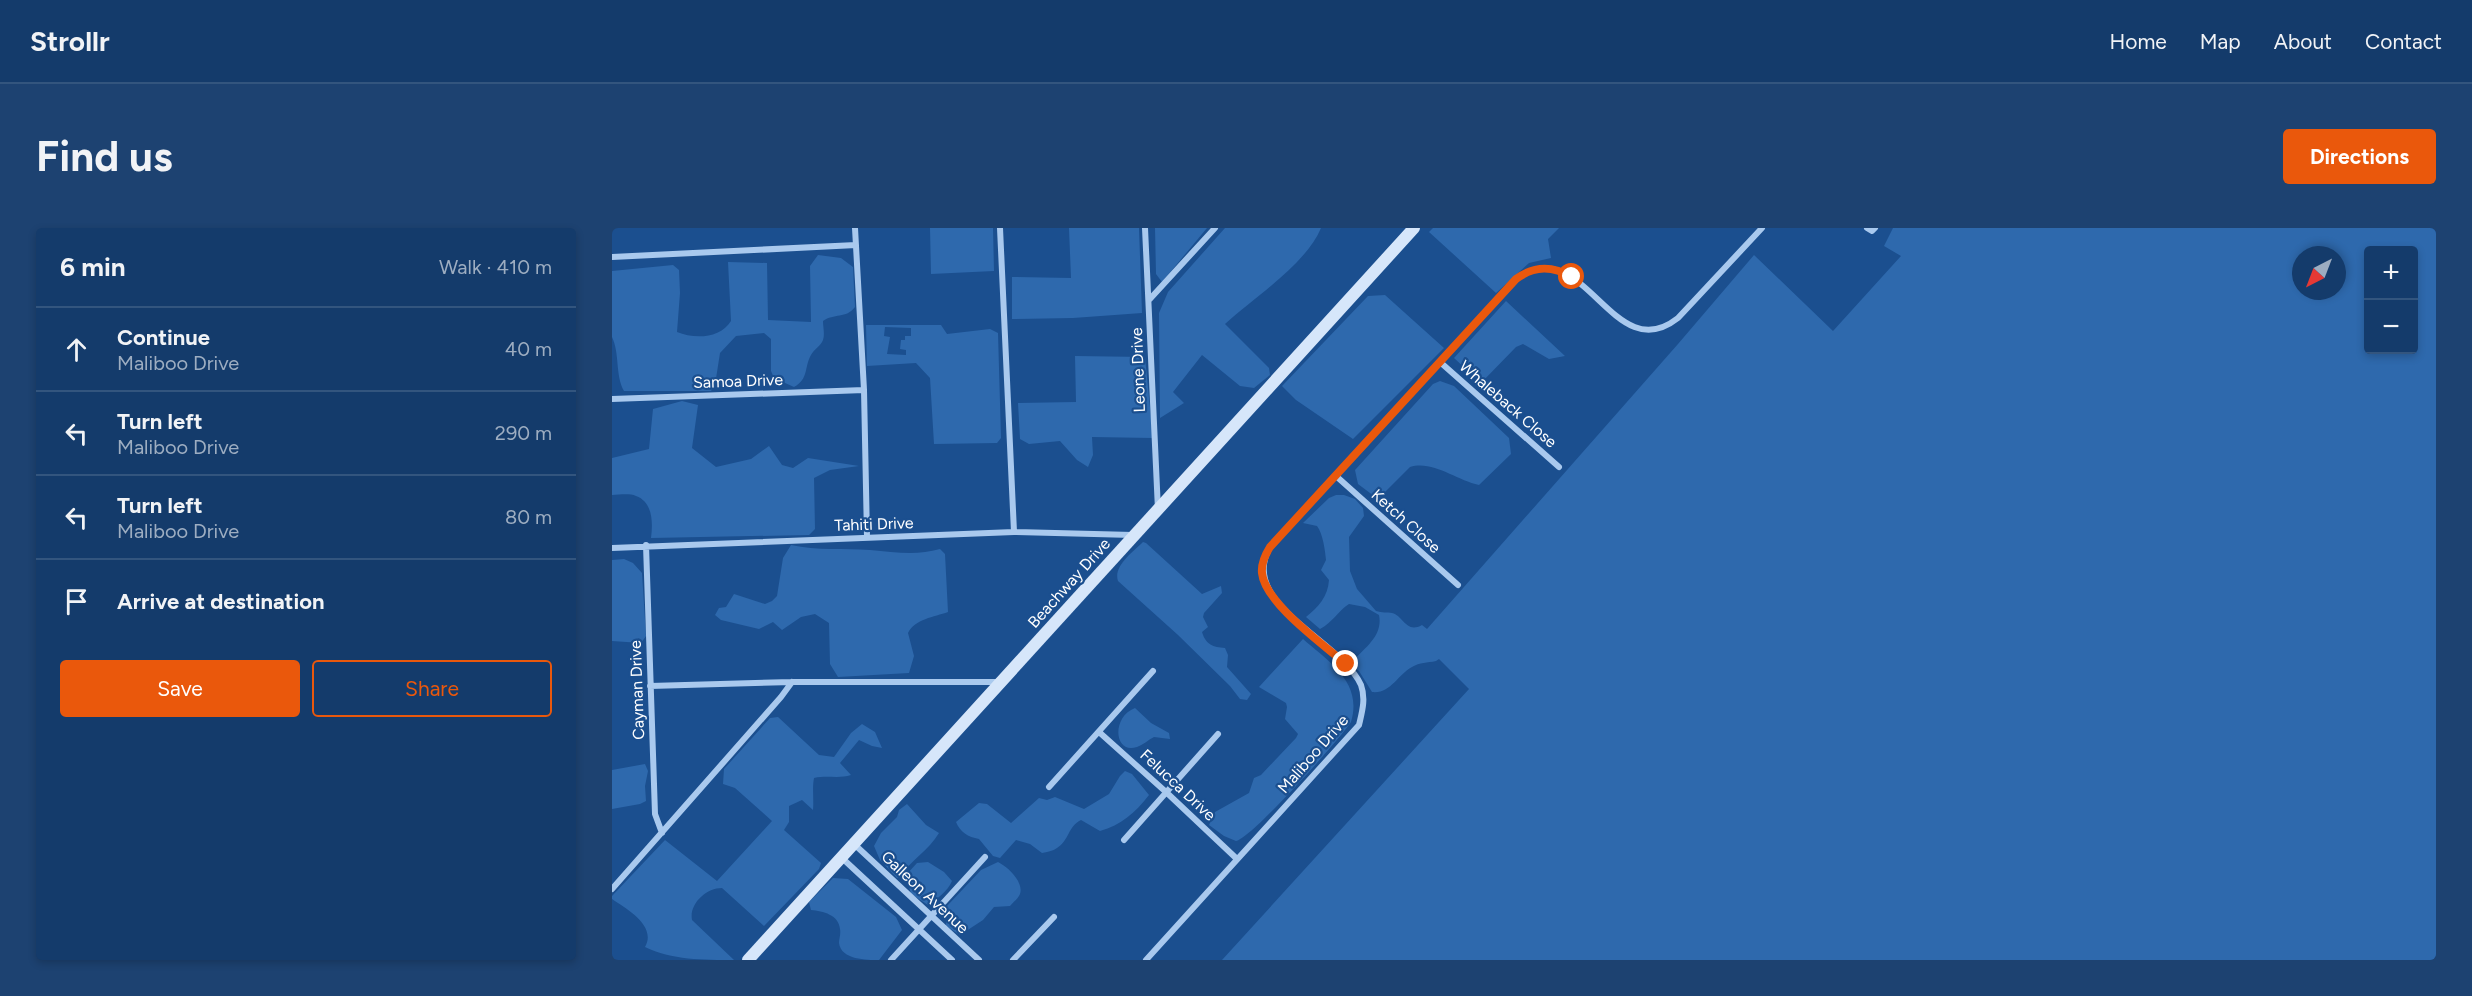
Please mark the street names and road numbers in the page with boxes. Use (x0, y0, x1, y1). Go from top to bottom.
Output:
street label: Leone Drive (1127, 327, 1149, 413)
street label: Whaleback Close (1455, 356, 1561, 452)
street label: Samoa Drive (693, 370, 784, 392)
street label: Ketch Close (1368, 485, 1445, 557)
street label: Tahiti Drive (834, 513, 914, 535)
street label: Beachway Drive (1024, 534, 1114, 632)
street label: Cayman Drive (626, 640, 648, 740)
street label: Maliboo Drive (1274, 711, 1352, 797)
street label: Felucca Drive (1136, 745, 1220, 825)
street label: Galleon Avenue (877, 847, 973, 937)

